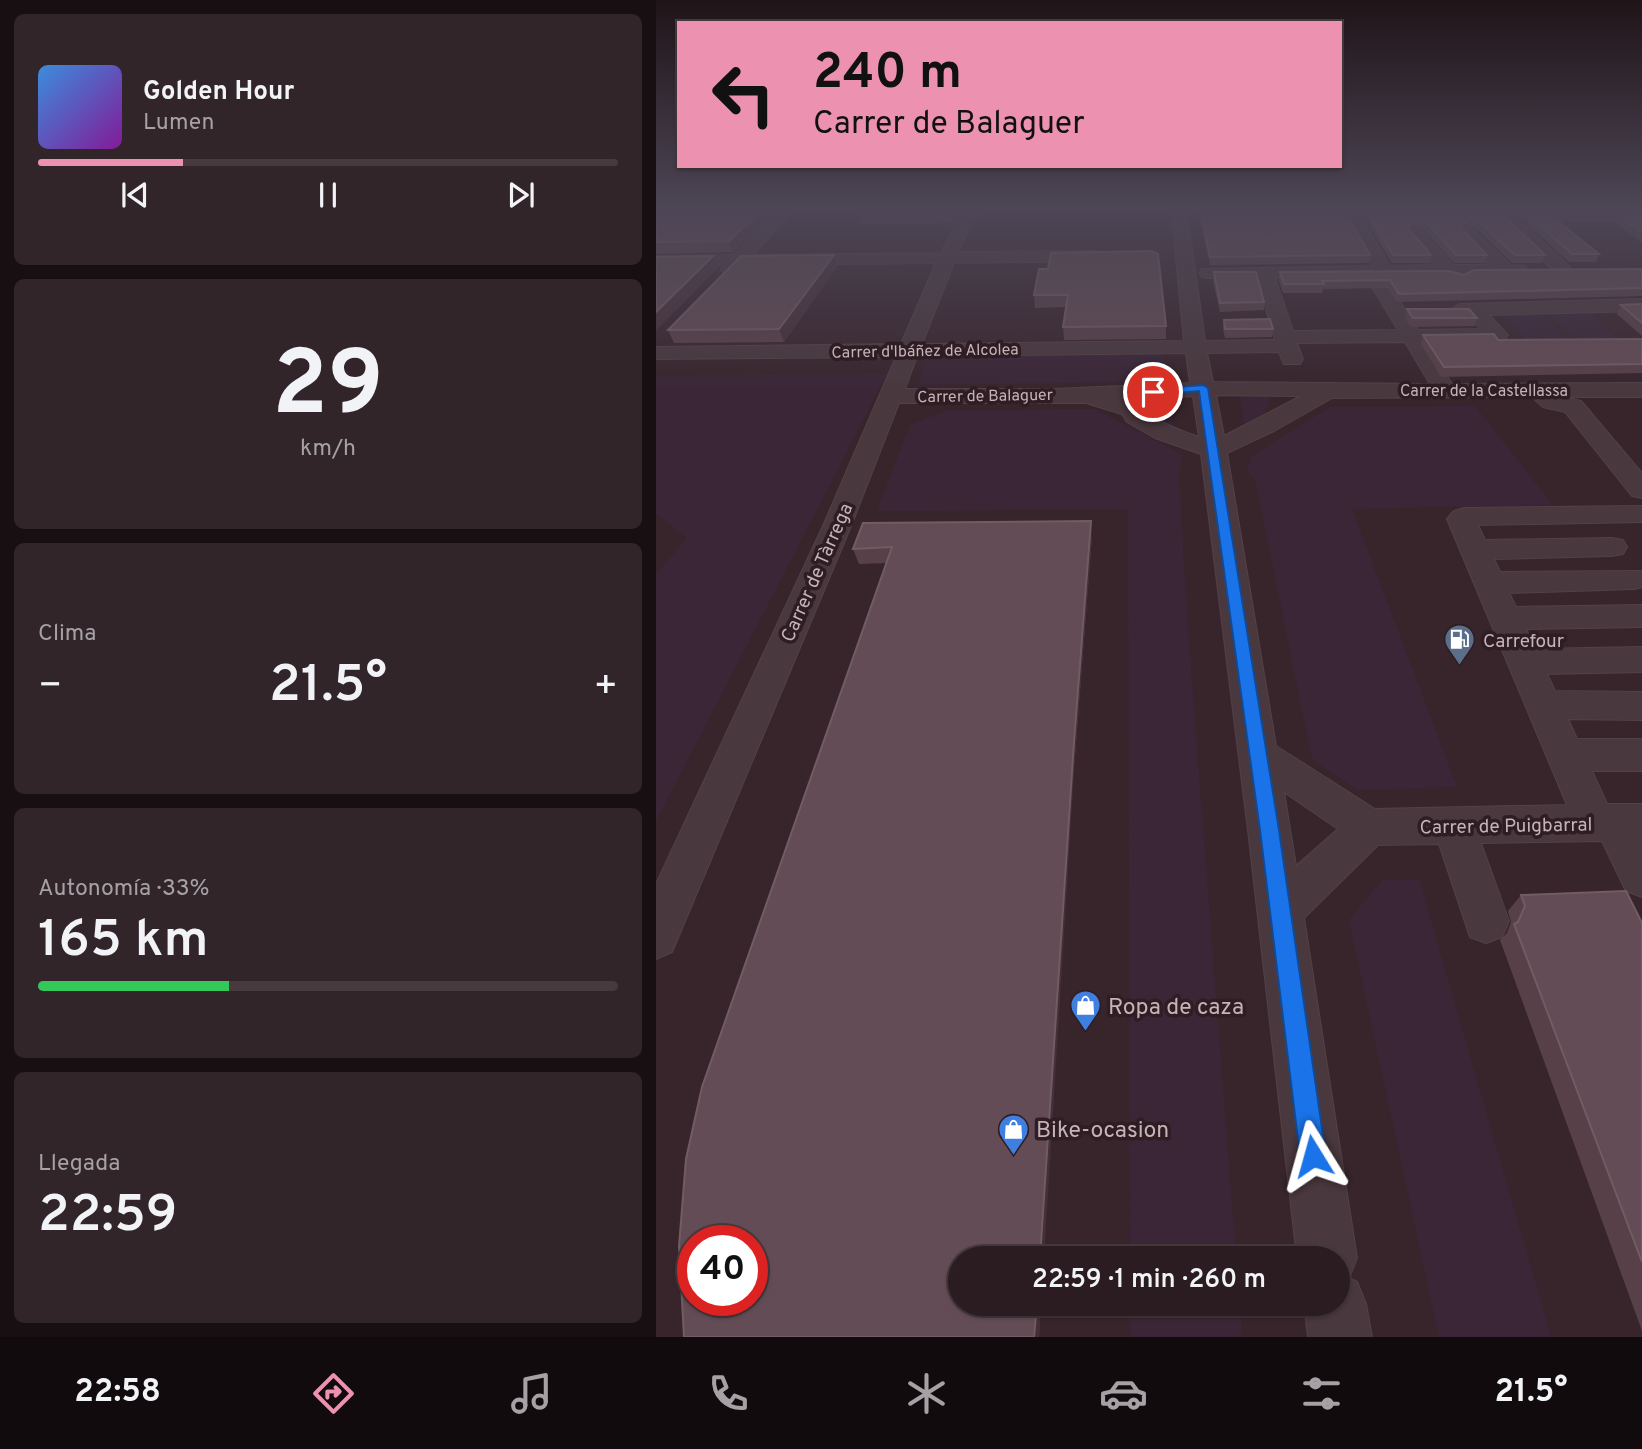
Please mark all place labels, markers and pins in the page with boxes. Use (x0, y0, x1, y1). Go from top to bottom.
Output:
pin (1123, 362, 1183, 422)
fuel station icon: Carrefour (1443, 623, 1477, 667)
place label: Carrefour (1483, 630, 1565, 654)
shop icon: Ropa de caza (1068, 989, 1102, 1033)
place label: Ropa de caza (1108, 994, 1244, 1023)
shop icon: Bike-ocasion (996, 1112, 1030, 1156)
place label: Bike-ocasion (1036, 1117, 1169, 1146)

